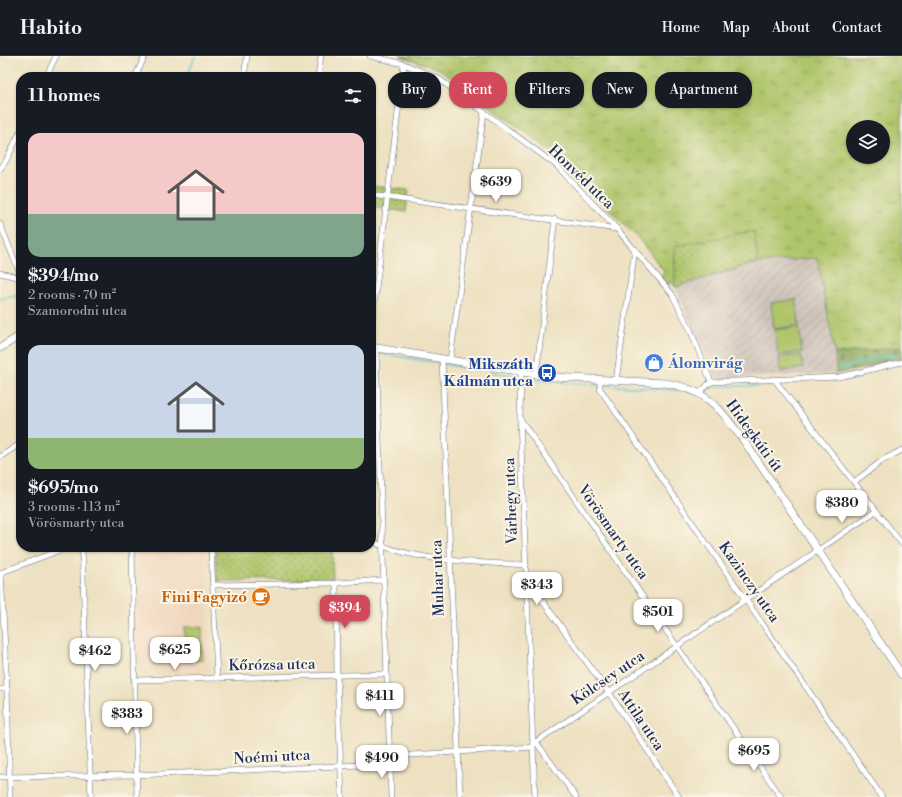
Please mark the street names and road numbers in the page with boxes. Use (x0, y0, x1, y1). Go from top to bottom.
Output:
street label: Honvéd utca (544, 141, 618, 213)
street label: Hidegkúti út (721, 396, 787, 476)
street label: Várhegy utca (500, 457, 522, 546)
street label: Vörösmarty utca (573, 480, 653, 583)
street label: Kazinczy utca (714, 538, 784, 626)
street label: Muhar utca (427, 539, 449, 617)
street label: Kölcsey utca (568, 646, 649, 710)
street label: Kőrózsa utca (228, 655, 316, 675)
street label: Attila utca (613, 685, 669, 755)
street label: Noémi utca (233, 745, 311, 769)

